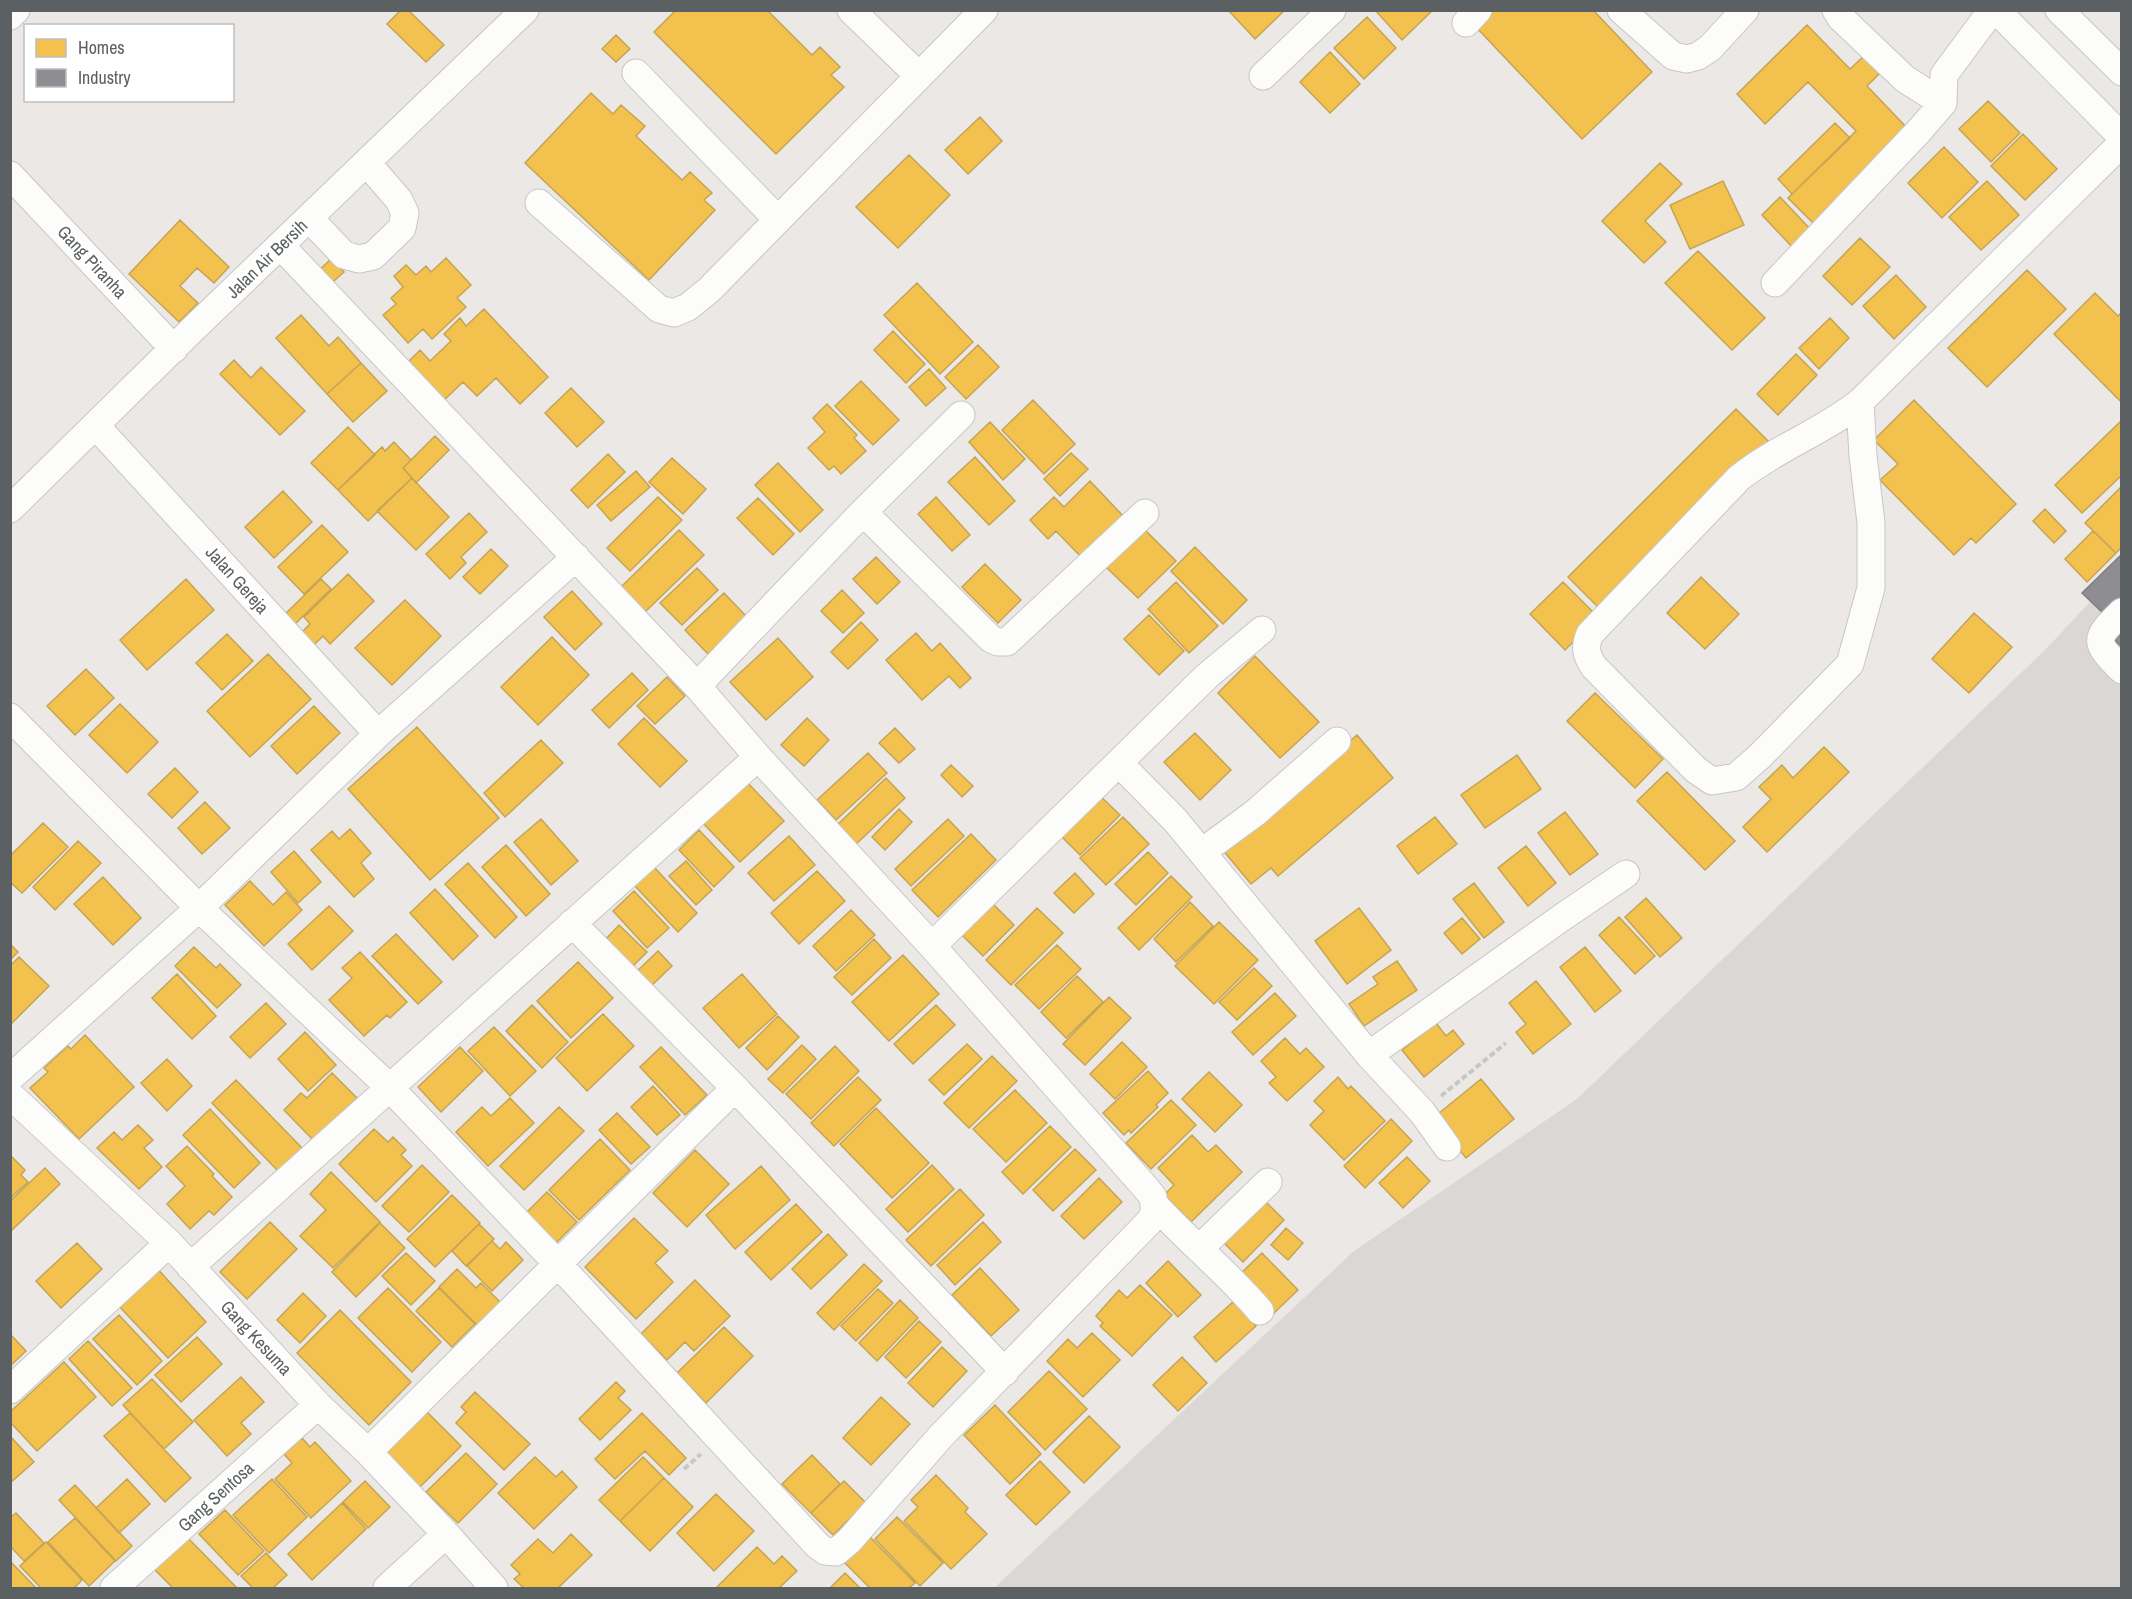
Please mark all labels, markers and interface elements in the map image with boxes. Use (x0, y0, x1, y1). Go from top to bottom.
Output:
legend (24, 24, 234, 102)
text: Homes (78, 35, 125, 60)
text: Industry (78, 65, 131, 90)
street label: Jalan Air Bersih (220, 213, 313, 304)
street label: Gang Piranha (52, 220, 133, 304)
street label: Jalan Gereja (200, 540, 275, 619)
street label: Gang Kesuma (215, 1295, 298, 1381)
street label: Gang Sentosa (172, 1456, 259, 1537)

